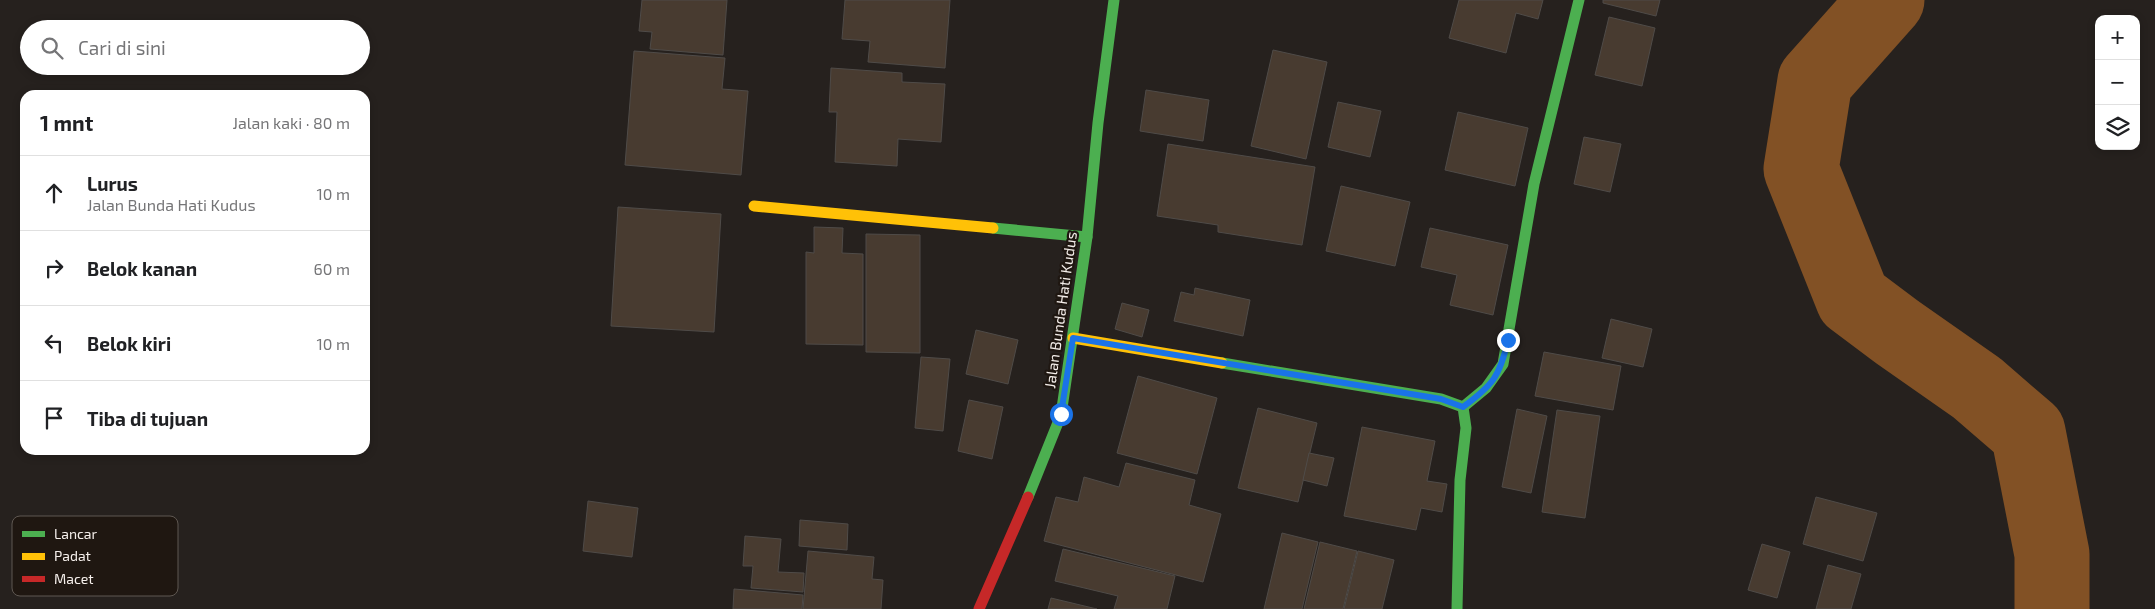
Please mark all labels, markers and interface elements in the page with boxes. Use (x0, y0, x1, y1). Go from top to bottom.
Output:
map controls (2095, 15, 2140, 150)
button: + (2095, 15, 2140, 60)
search box (20, 20, 370, 75)
icon: search (38, 34, 66, 62)
text: Cari di sini (78, 36, 166, 59)
button: − (2095, 60, 2140, 105)
button: layers (2095, 105, 2140, 150)
text: 1 mnt (40, 110, 93, 135)
text: Jalan kaki · 80 m (232, 113, 350, 132)
text: Lurus (87, 172, 138, 195)
icon: ahead (40, 179, 68, 207)
text: 10 m (316, 184, 350, 203)
text: Jalan Bunda Hati Kudus (87, 195, 256, 214)
street label: Jalan Bunda Hati Kudus (1040, 230, 1080, 389)
icon: right (40, 254, 68, 282)
text: Belok kanan (87, 257, 197, 280)
text: 60 m (314, 259, 350, 278)
icon: left (40, 329, 68, 357)
route end (1497, 329, 1520, 352)
text: Belok kiri (87, 332, 171, 355)
text: 10 m (316, 334, 350, 353)
route start (1050, 403, 1073, 426)
icon: arrive (40, 404, 68, 432)
text: Tiba di tujuan (87, 407, 208, 430)
legend (12, 516, 178, 596)
text: Lancar (54, 525, 98, 542)
text: Padat (54, 547, 91, 564)
text: Macet (54, 570, 94, 587)

